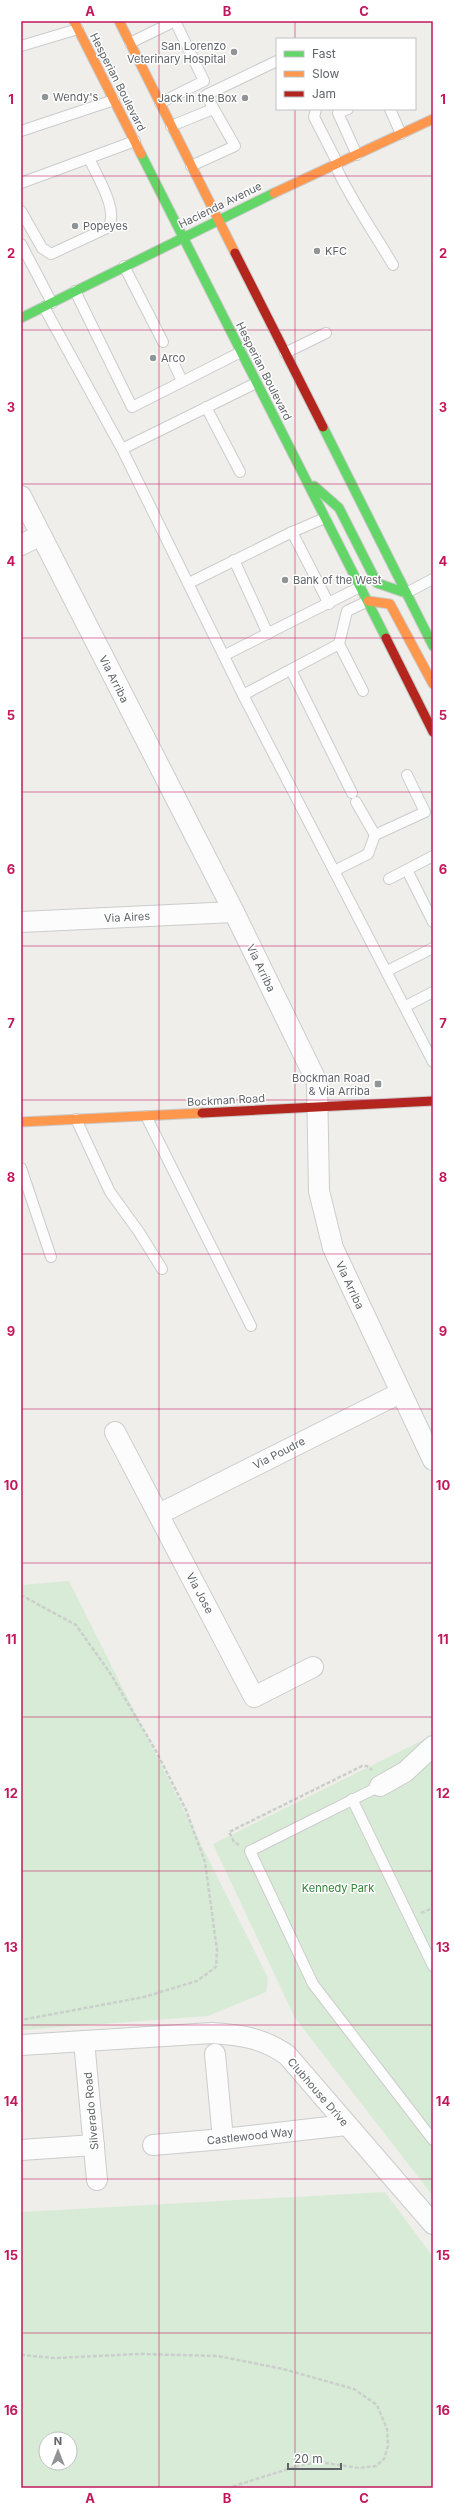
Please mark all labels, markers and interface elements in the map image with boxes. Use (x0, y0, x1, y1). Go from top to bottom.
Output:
text: A (85, 3, 95, 19)
text: B (223, 3, 232, 19)
text: C (359, 3, 369, 19)
street label: Hesperian Boulevard (87, 31, 149, 133)
legend (276, 38, 416, 110)
place label: San Lorenzo Veterinary Hospital (127, 39, 226, 66)
text: Fast (312, 46, 336, 61)
marker: San Lorenzo Veterinary Hospital (229, 47, 239, 57)
text: Slow (312, 66, 340, 81)
text: Jam (312, 86, 336, 101)
place label: Wendy's (53, 90, 98, 104)
text: 1 (8, 91, 14, 107)
place label: Jack in the Box (158, 91, 237, 105)
text: 1 (440, 91, 446, 107)
marker: Wendy's (40, 92, 50, 102)
marker: Jack in the Box (240, 93, 250, 103)
street label: Hacienda Avenue (176, 179, 264, 231)
place label: Popeyes (83, 219, 128, 233)
marker: Popeyes (70, 221, 80, 231)
place label: KFC (325, 244, 347, 258)
text: 2 (7, 245, 15, 261)
text: 2 (439, 245, 447, 261)
marker: KFC (312, 246, 322, 256)
street label: Hesperian Boulevard (233, 320, 295, 422)
place label: Arco (161, 351, 186, 365)
marker: Arco (148, 353, 158, 363)
text: 3 (7, 399, 15, 415)
text: 3 (439, 399, 447, 415)
text: 4 (7, 553, 16, 569)
text: 4 (439, 553, 448, 569)
place label: Bank of the West (293, 573, 382, 587)
marker: Bank of the West (280, 575, 290, 585)
street label: Via Arriba (96, 653, 132, 705)
text: 5 (7, 707, 15, 723)
text: 5 (439, 707, 447, 723)
text: 6 (7, 861, 15, 877)
text: 6 (439, 861, 447, 877)
street label: Via Aires (104, 909, 151, 925)
street label: Via Arriba (243, 942, 279, 994)
text: 7 (7, 1015, 15, 1031)
text: 7 (439, 1015, 447, 1031)
place label: Bockman Road & Via Arriba (292, 1071, 370, 1098)
marker: Bockman Road & Via Arriba (373, 1079, 383, 1089)
street label: Bockman Road (187, 1091, 265, 1109)
text: 8 (7, 1169, 15, 1185)
text: 8 (439, 1169, 447, 1185)
street label: Via Arriba (333, 1259, 367, 1311)
text: 9 (7, 1323, 15, 1339)
text: 9 (439, 1323, 447, 1339)
street label: Via Poudre (251, 1434, 307, 1472)
text: 10 (4, 1477, 18, 1493)
text: 10 (436, 1477, 450, 1493)
street label: Via Jose (183, 1570, 217, 1616)
text: 11 (5, 1631, 17, 1647)
text: 11 (437, 1631, 449, 1647)
text: 12 (4, 1785, 18, 1801)
text: 12 (436, 1785, 450, 1801)
park label: Kennedy Park (302, 1881, 374, 1895)
text: 13 (4, 1939, 18, 1955)
text: 13 (436, 1939, 450, 1955)
street label: Clubhouse Drive (284, 2055, 352, 2129)
street label: Silverado Road (81, 2071, 101, 2151)
text: 14 (4, 2093, 18, 2109)
text: 14 (436, 2093, 450, 2109)
street label: Castlewood Way (206, 2125, 294, 2147)
text: 15 (4, 2247, 18, 2263)
text: 15 (436, 2247, 450, 2263)
text: 16 (4, 2402, 18, 2418)
text: 16 (436, 2402, 450, 2418)
north arrow (38, 2431, 78, 2471)
text: N (54, 2434, 62, 2448)
scale bar (288, 2445, 341, 2471)
text: 20 m (294, 2451, 323, 2466)
text: A (85, 2490, 95, 2506)
text: B (223, 2490, 232, 2506)
text: C (359, 2490, 369, 2506)

